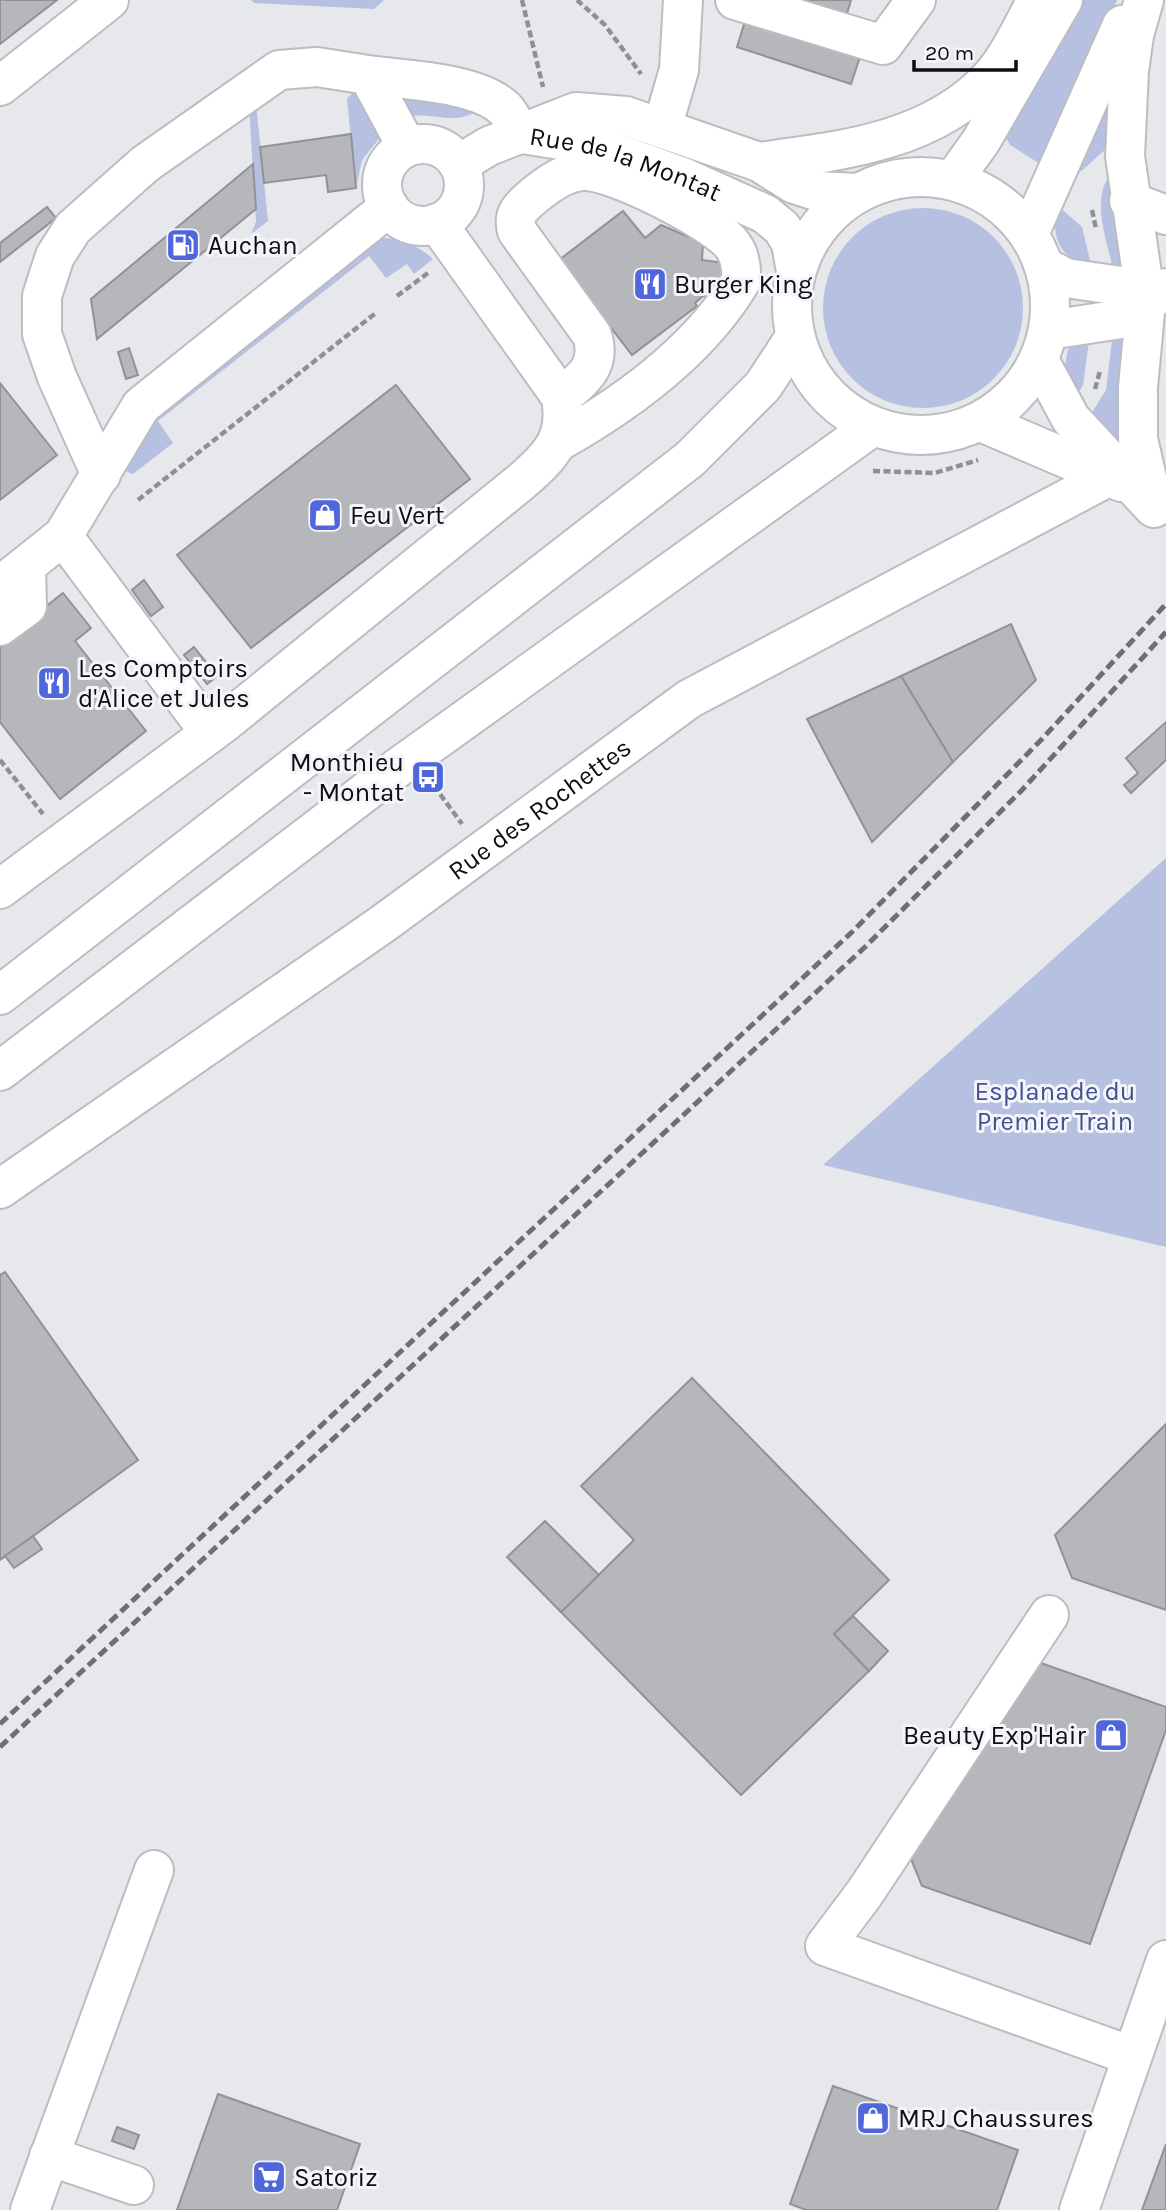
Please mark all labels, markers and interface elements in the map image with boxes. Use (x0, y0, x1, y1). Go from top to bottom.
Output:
scale bar (914, 28, 1016, 72)
text: 20 m (925, 41, 974, 65)
street label: Rue de la Montat (527, 120, 726, 208)
fuel station icon: Auchan (164, 226, 202, 264)
place label: Auchan (208, 230, 298, 261)
restaurant icon: Burger King (631, 265, 669, 303)
place label: Burger King (674, 269, 813, 300)
shop icon: Feu Vert (306, 496, 344, 534)
place label: Feu Vert (350, 500, 445, 531)
place label: Les Comptoirs d'Alice et Jules (78, 653, 250, 714)
restaurant icon: Les Comptoirs d'Alice et Jules (35, 664, 73, 702)
street label: Rue des Rochettes (442, 732, 637, 887)
place label: Monthieu - Montat (290, 747, 404, 808)
bus stop icon: Monthieu - Montat (409, 758, 447, 796)
park label: Esplanade du Premier Train (974, 1076, 1136, 1137)
shop icon: Beauty Exp'Hair (1092, 1716, 1130, 1754)
place label: Beauty Exp'Hair (903, 1720, 1087, 1751)
shop icon: MRJ Chaussures (854, 2099, 892, 2137)
place label: MRJ Chaussures (898, 2103, 1094, 2134)
supermarket icon: Satoriz (250, 2158, 288, 2196)
place label: Satoriz (294, 2162, 378, 2193)

